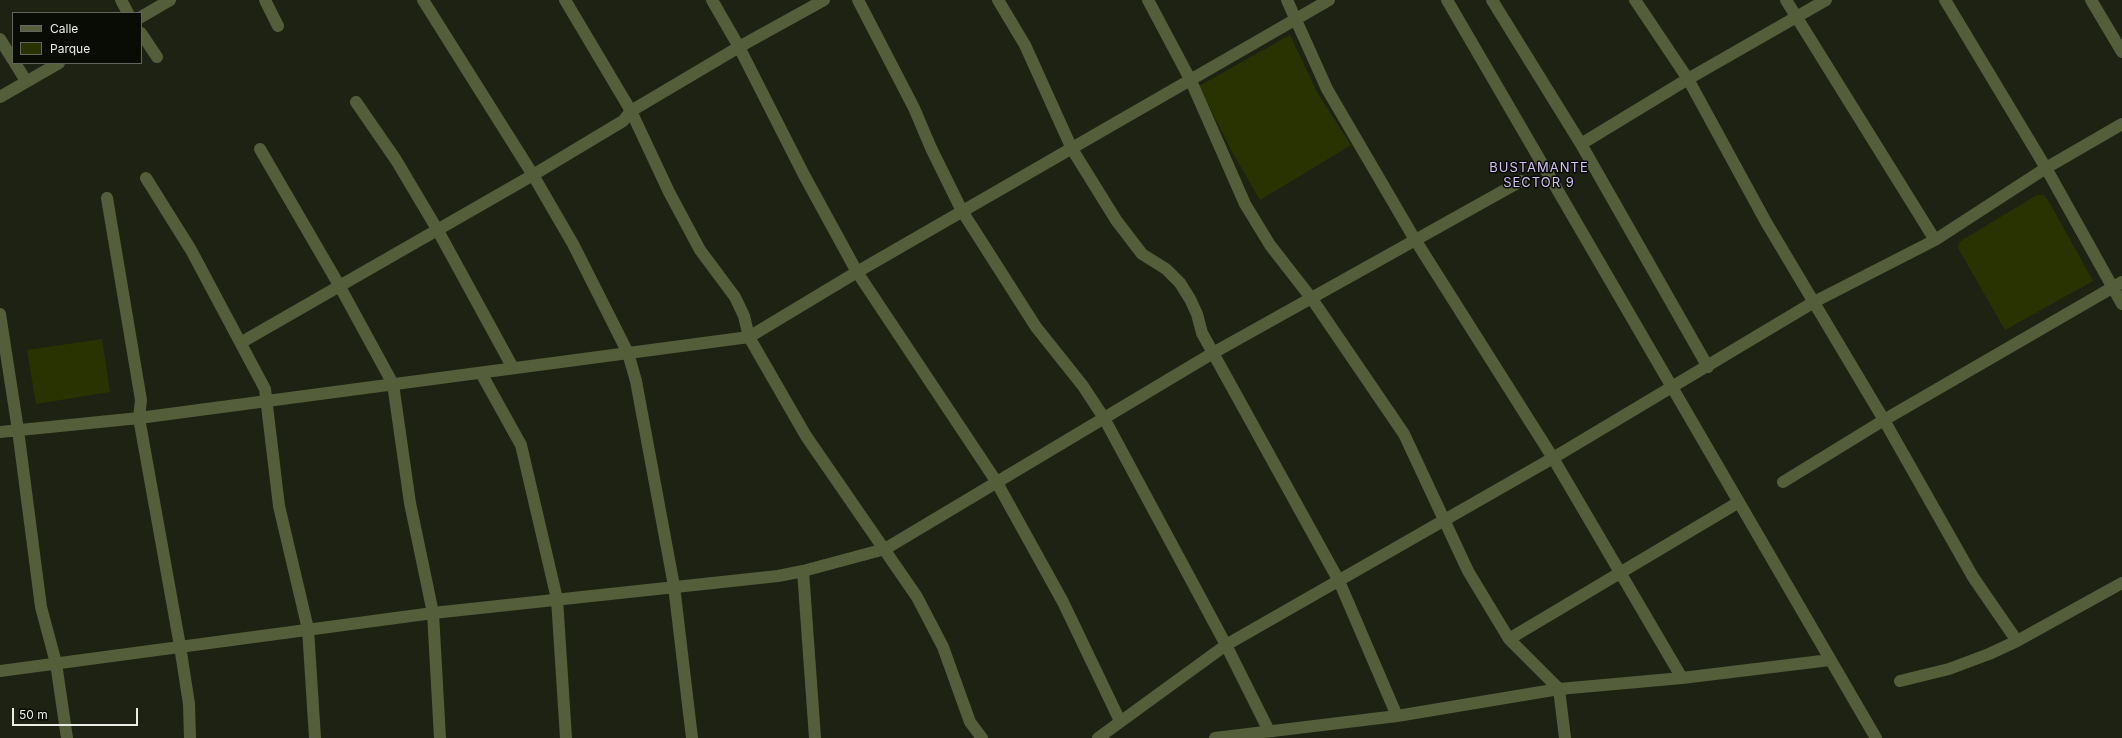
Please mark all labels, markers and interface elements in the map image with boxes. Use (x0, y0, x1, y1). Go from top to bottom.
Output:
legend (12, 12, 142, 64)
text: Calle (50, 21, 78, 36)
text: Parque (50, 41, 90, 56)
district label: BUSTAMANTE SECTOR 9 (1489, 160, 1589, 191)
scale bar (14, 700, 140, 726)
text: 50 m (19, 707, 48, 722)

